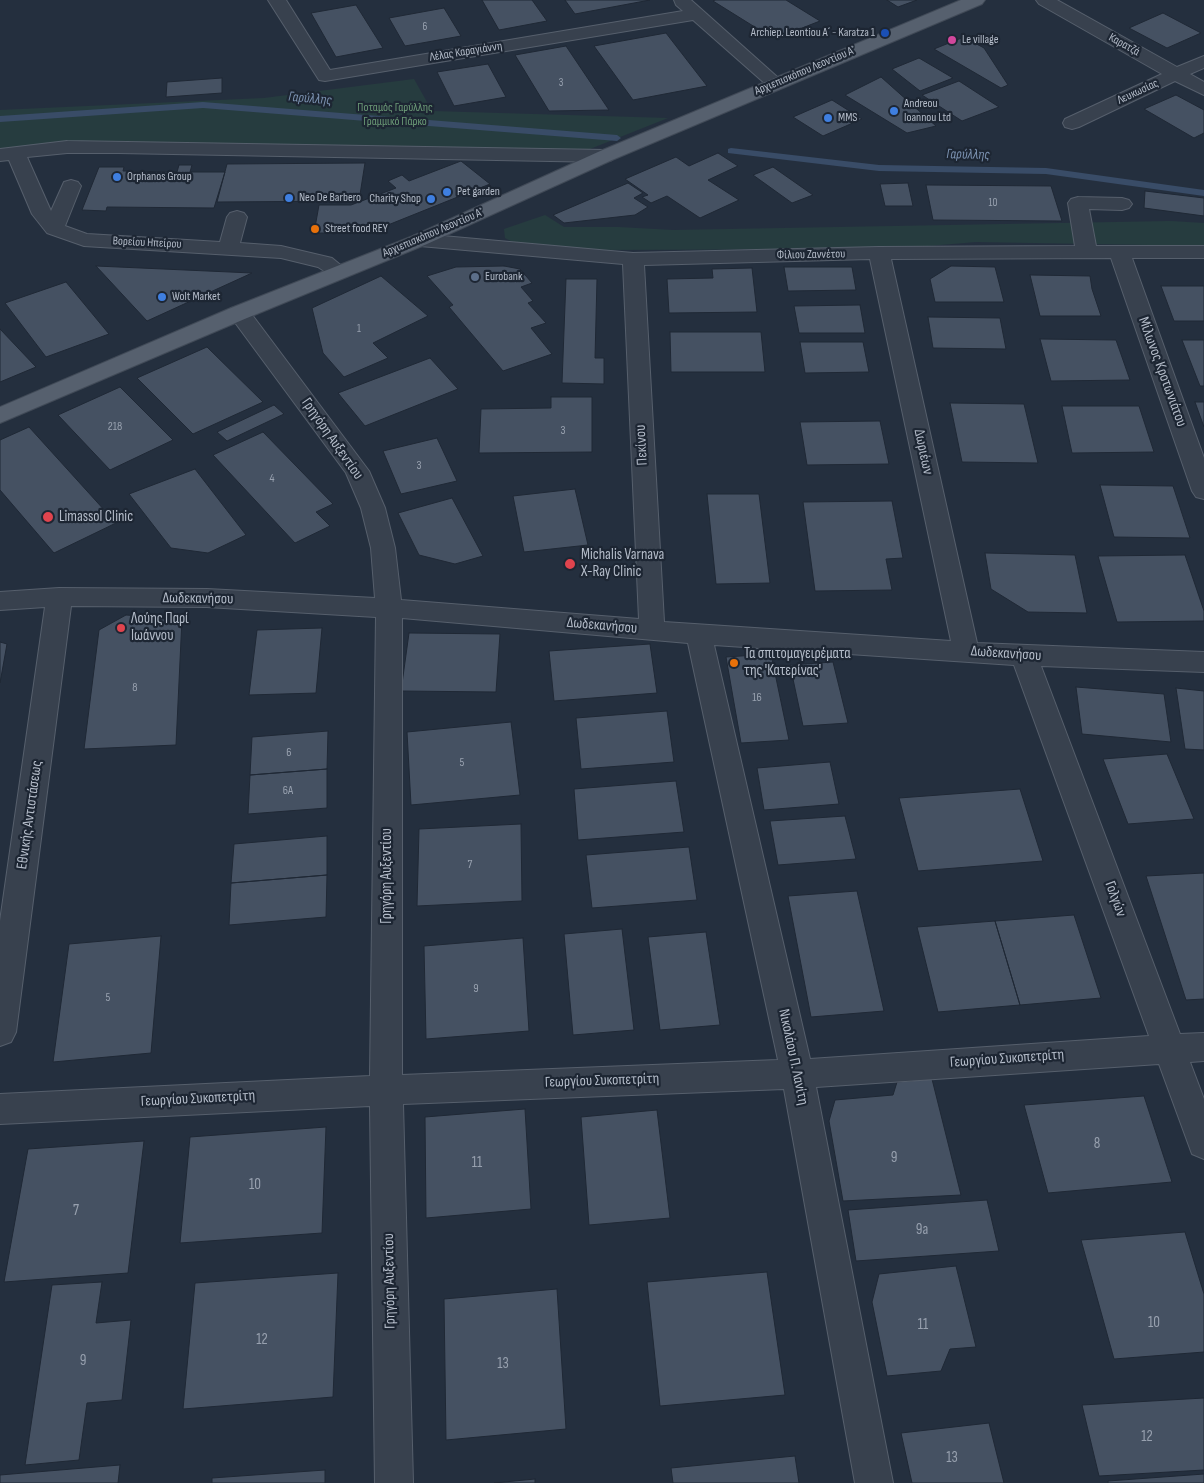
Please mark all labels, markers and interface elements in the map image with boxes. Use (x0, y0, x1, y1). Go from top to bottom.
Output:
house number: 6 (423, 20, 427, 34)
place label: Archiep. Leontiou A´ - Karatza 1 (751, 26, 875, 40)
marker: Archiep. Leontiou A´ - Karatza 1 (879, 27, 891, 39)
street label: Καρατζά (1106, 31, 1142, 59)
place label: Le village (962, 33, 999, 47)
marker: Le village (946, 34, 958, 46)
street label: Λέλας Καραγιάννη (429, 39, 503, 65)
street label: Αρχιεπισκόπου Λεοντίου Α΄ (753, 43, 857, 99)
house number: 3 (559, 76, 563, 90)
street label: Λευκωσίας (1115, 76, 1161, 108)
water label: Γαρύλλης (288, 89, 332, 109)
place label: Andreou Ioannou Ltd (904, 97, 951, 125)
park label: Ποταμός Γαρύλλης Γραμμικό Πάρκο (357, 101, 433, 129)
marker: Andreou Ioannou Ltd (888, 105, 900, 117)
place label: MMS (838, 111, 857, 125)
marker: MMS (822, 112, 834, 124)
water label: Γαρύλλης (946, 146, 990, 164)
place label: Orphanos Group (127, 170, 192, 184)
marker: Orphanos Group (111, 171, 123, 183)
place label: Pet garden (457, 185, 500, 199)
marker: Pet garden (441, 186, 453, 198)
place label: Neo De Barbero (299, 191, 361, 205)
marker: Neo De Barbero (283, 192, 295, 204)
place label: Charity Shop (369, 192, 421, 206)
marker: Charity Shop (425, 193, 437, 205)
house number: 10 (989, 196, 997, 210)
street label: Αρχιεπισκόπου Λεοντίου Α΄ (381, 205, 485, 261)
place label: Street food REY (325, 222, 388, 236)
marker: Street food REY (309, 223, 321, 235)
street label: Βορείου Ηπείρου (112, 234, 182, 252)
street label: Φίλιου Ζαννέτου (777, 247, 845, 263)
place label: Eurobank (485, 270, 522, 284)
marker: Eurobank (469, 271, 481, 283)
place label: Wolt Market (172, 290, 220, 304)
marker: Wolt Market (156, 291, 168, 303)
street label: Μίλωνος Κροτωνιάτου (1134, 315, 1190, 429)
house number: 1 (357, 322, 361, 336)
street label: Γρηγόρη Αυξεντίου (297, 395, 367, 483)
house number: 218 (108, 420, 122, 434)
house number: 3 (560, 424, 566, 438)
street label: Πεκίνου (632, 424, 652, 466)
street label: Δωριέων (909, 428, 937, 476)
house number: 3 (416, 459, 422, 473)
house number: 4 (269, 472, 275, 486)
place label: Limassol Clinic (59, 508, 133, 526)
marker: Limassol Clinic (41, 510, 55, 524)
place label: Michalis Varnava X-Ray Clinic (581, 546, 664, 581)
marker: Michalis Varnava X-Ray Clinic (563, 557, 577, 571)
street label: Δωδεκανήσου (162, 589, 234, 609)
place label: Λούης Παρί Ιωάννου (131, 610, 189, 645)
street label: Δωδεκανήσου (566, 614, 638, 638)
marker: Λούης Παρί Ιωάννου (115, 622, 127, 634)
street label: Δωδεκανήσου (970, 643, 1042, 665)
place label: Τα σπιτομαγειρέματα της 'Κατερίνας' (744, 645, 850, 680)
marker: Τα σπιτομαγειρέματα της 'Κατερίνας' (728, 657, 740, 669)
house number: 8 (132, 681, 138, 695)
house number: 16 (752, 691, 762, 705)
house number: 6 (286, 746, 292, 760)
house number: 5 (460, 756, 464, 770)
street label: Εθνικής Αντιστάσεως (13, 759, 47, 871)
house number: 6A (283, 784, 293, 798)
street label: Γρηγόρη Αυξεντίου (378, 828, 396, 924)
house number: 7 (468, 858, 472, 872)
street label: Γολγών (1100, 879, 1130, 919)
house number: 9 (473, 982, 479, 996)
house number: 5 (106, 991, 110, 1005)
street label: Νικολάου Π. Λανίτη (774, 1007, 812, 1107)
street label: Γεωργίου Συκοπετρίτη (949, 1046, 1065, 1072)
street label: Γεωργίου Συκοπετρίτη (545, 1070, 659, 1092)
street label: Γεωργίου Συκοπετρίτη (140, 1087, 256, 1111)
house number: 8 (1094, 1135, 1100, 1153)
house number: 9 (891, 1149, 897, 1167)
house number: 11 (472, 1154, 482, 1172)
house number: 10 (249, 1176, 261, 1194)
house number: 7 (73, 1202, 79, 1220)
house number: 9a (916, 1221, 928, 1239)
street label: Γρηγόρη Αυξεντίου (380, 1233, 400, 1329)
house number: 10 (1148, 1314, 1160, 1332)
house number: 11 (918, 1316, 928, 1334)
house number: 12 (256, 1331, 268, 1349)
house number: 9 (80, 1352, 86, 1370)
house number: 13 (497, 1355, 509, 1373)
house number: 12 (1141, 1428, 1153, 1446)
house number: 13 (946, 1449, 958, 1467)

